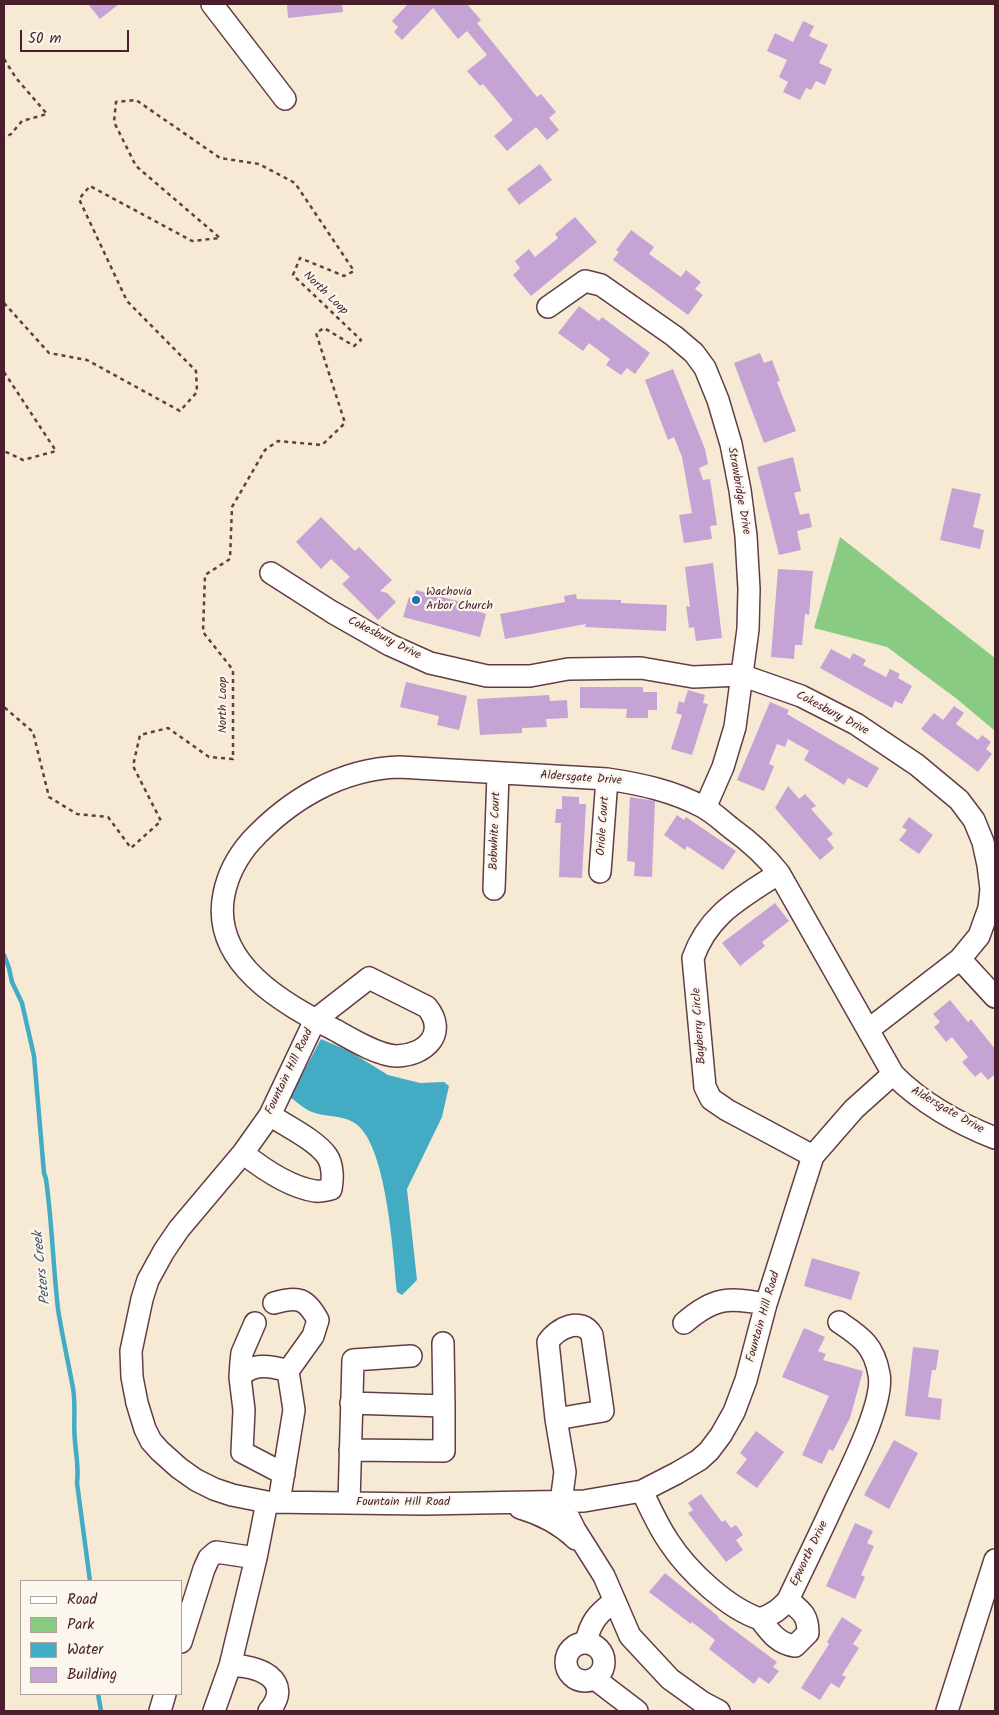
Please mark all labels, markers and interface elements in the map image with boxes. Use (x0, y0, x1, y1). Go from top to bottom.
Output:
scale bar (22, 20, 131, 52)
text: 50 m (28, 27, 62, 51)
street label: North Loop (300, 269, 350, 319)
street label: Strawbridge Drive (723, 446, 753, 536)
place label: Wachovia Arbor Church (426, 586, 493, 614)
marker: Wachovia Arbor Church (410, 594, 422, 606)
street label: Cokesbury Drive (345, 614, 423, 664)
street label: North Loop (217, 677, 231, 733)
street label: Cokesbury Drive (793, 689, 871, 739)
street label: Aldersgate Drive (540, 769, 622, 789)
street label: Bobwhite Court (487, 791, 505, 871)
street label: Oriole Court (595, 796, 613, 856)
street label: Bayberry Circle (690, 987, 710, 1065)
street label: Fountain Hill Road (263, 1027, 317, 1117)
street label: Aldersgate Drive (908, 1084, 986, 1138)
water label: Peters Creek (31, 1230, 55, 1306)
street label: Fountain Hill Road (744, 1270, 784, 1364)
street label: Fountain Hill Road (356, 1496, 450, 1510)
street label: Epworth Drive (788, 1519, 832, 1589)
legend (20, 1580, 182, 1695)
text: Road (67, 1588, 97, 1612)
text: Park (67, 1613, 94, 1637)
text: Water (67, 1638, 103, 1662)
text: Building (67, 1663, 117, 1687)

